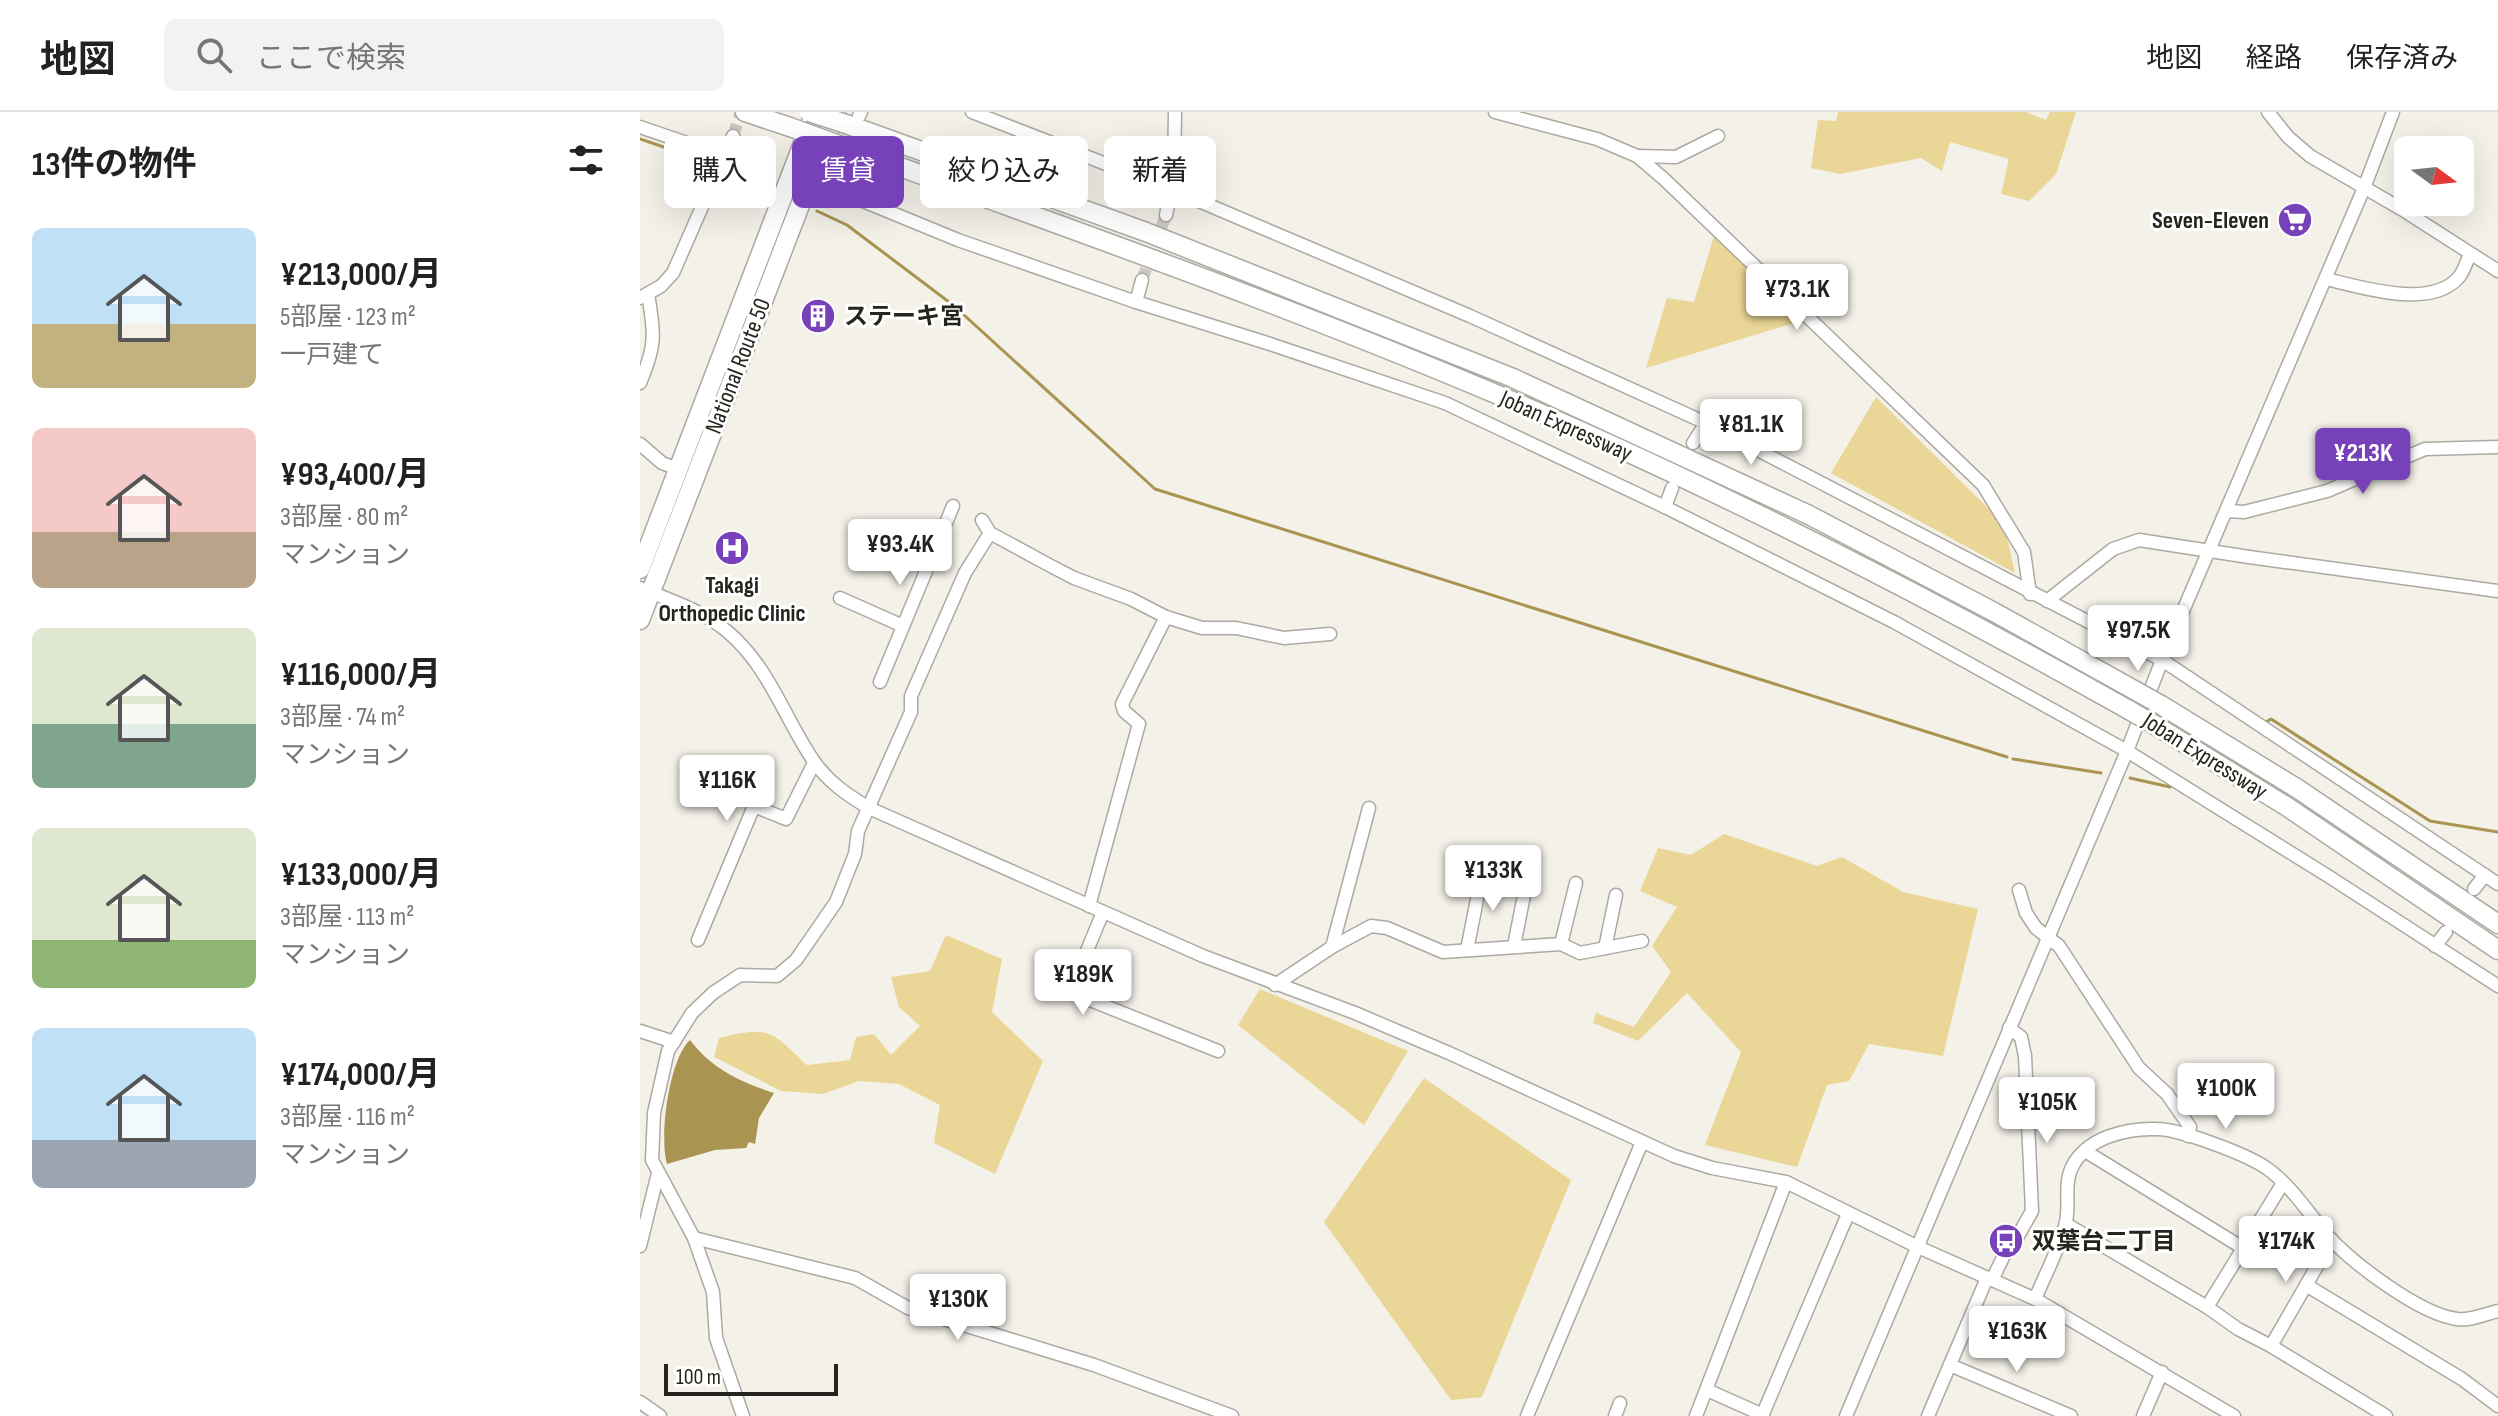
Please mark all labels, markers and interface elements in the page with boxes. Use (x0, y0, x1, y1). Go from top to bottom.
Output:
search box (164, 19, 724, 91)
icon: search (192, 33, 236, 77)
text: 地図 (40, 38, 116, 83)
text: ここで検索 (256, 41, 406, 77)
text: 地図 (2146, 42, 2202, 75)
text: 経路 (2246, 42, 2302, 75)
text: 保存済み (2346, 42, 2458, 75)
chip: 購入 (664, 136, 776, 208)
chip: 賃貸 (792, 136, 904, 208)
chip: 絞り込み (920, 136, 1088, 208)
chip: 新着 (1104, 136, 1216, 208)
north arrow (2394, 136, 2474, 216)
map controls (2394, 136, 2474, 216)
icon: filters (564, 138, 608, 182)
text: 13件の物件 (32, 144, 197, 185)
supermarket icon: Seven-Eleven (2276, 201, 2314, 239)
place label: Seven-Eleven (2152, 206, 2269, 235)
text: ¥213,000/月 (280, 254, 442, 295)
icon: home (96, 260, 192, 356)
pin: ¥73.1K (1732, 264, 1862, 332)
text: ¥73.1K (1764, 274, 1830, 305)
street label: National Route 50 (699, 294, 777, 438)
building icon: ステーキ宮 (799, 297, 837, 335)
text: 5部屋 · 123 m² (280, 302, 416, 333)
place label: ステーキ宮 (844, 302, 964, 331)
text: 一戸建て (280, 340, 384, 371)
street label: Joban Expressway (1495, 384, 1637, 468)
pin: ¥81.1K (1686, 399, 1816, 467)
text: ¥81.1K (1718, 409, 1784, 440)
pin: ¥213K (2307, 428, 2419, 496)
text: ¥213K (2333, 438, 2393, 469)
text: ¥93,400/月 (280, 454, 430, 495)
icon: home (96, 460, 192, 556)
text: 3部屋 · 80 m² (280, 502, 408, 533)
pin: ¥93.4K (835, 519, 965, 587)
hospital icon: Takagi Orthopedic Clinic (713, 529, 751, 567)
text: ¥93.4K (866, 529, 934, 560)
text: マンション (280, 540, 410, 571)
place label: Takagi Orthopedic Clinic (658, 571, 806, 628)
pin: ¥97.5K (2073, 605, 2203, 673)
text: ¥97.5K (2106, 615, 2170, 646)
text: ¥116,000/月 (280, 654, 441, 695)
icon: home (96, 660, 192, 756)
text: 3部屋 · 74 m² (280, 702, 405, 733)
street label: Joban Expressway (2136, 706, 2273, 806)
text: マンション (280, 740, 410, 771)
pin: ¥116K (671, 755, 783, 823)
text: ¥116K (698, 765, 756, 796)
pin: ¥133K (1437, 845, 1549, 913)
text: ¥133,000/月 (280, 854, 442, 895)
text: ¥133K (1463, 855, 1523, 886)
icon: home (96, 860, 192, 956)
text: 3部屋 · 113 m² (280, 902, 414, 933)
text: マンション (280, 940, 410, 971)
pin: ¥189K (1027, 949, 1139, 1017)
text: ¥189K (1053, 959, 1113, 990)
text: ¥174,000/月 (280, 1054, 441, 1095)
icon: home (96, 1060, 192, 1156)
pin: ¥100K (2170, 1063, 2282, 1131)
text: ¥100K (2195, 1073, 2257, 1104)
pin: ¥105K (1991, 1077, 2103, 1145)
text: ¥105K (2017, 1087, 2077, 1118)
text: 3部屋 · 116 m² (280, 1102, 415, 1133)
text: マンション (280, 1140, 410, 1171)
pin: ¥174K (2230, 1216, 2342, 1284)
bus stop icon: 双葉台二丁目 (1987, 1222, 2025, 1260)
text: ¥174K (2257, 1226, 2315, 1257)
place label: 双葉台二丁目 (2032, 1227, 2176, 1256)
pin: ¥130K (902, 1274, 1014, 1342)
text: ¥130K (928, 1284, 988, 1315)
pin: ¥163K (1961, 1306, 2073, 1374)
text: ¥163K (1987, 1316, 2047, 1347)
scale bar (664, 1360, 838, 1396)
text: 100 m (676, 1364, 721, 1391)

